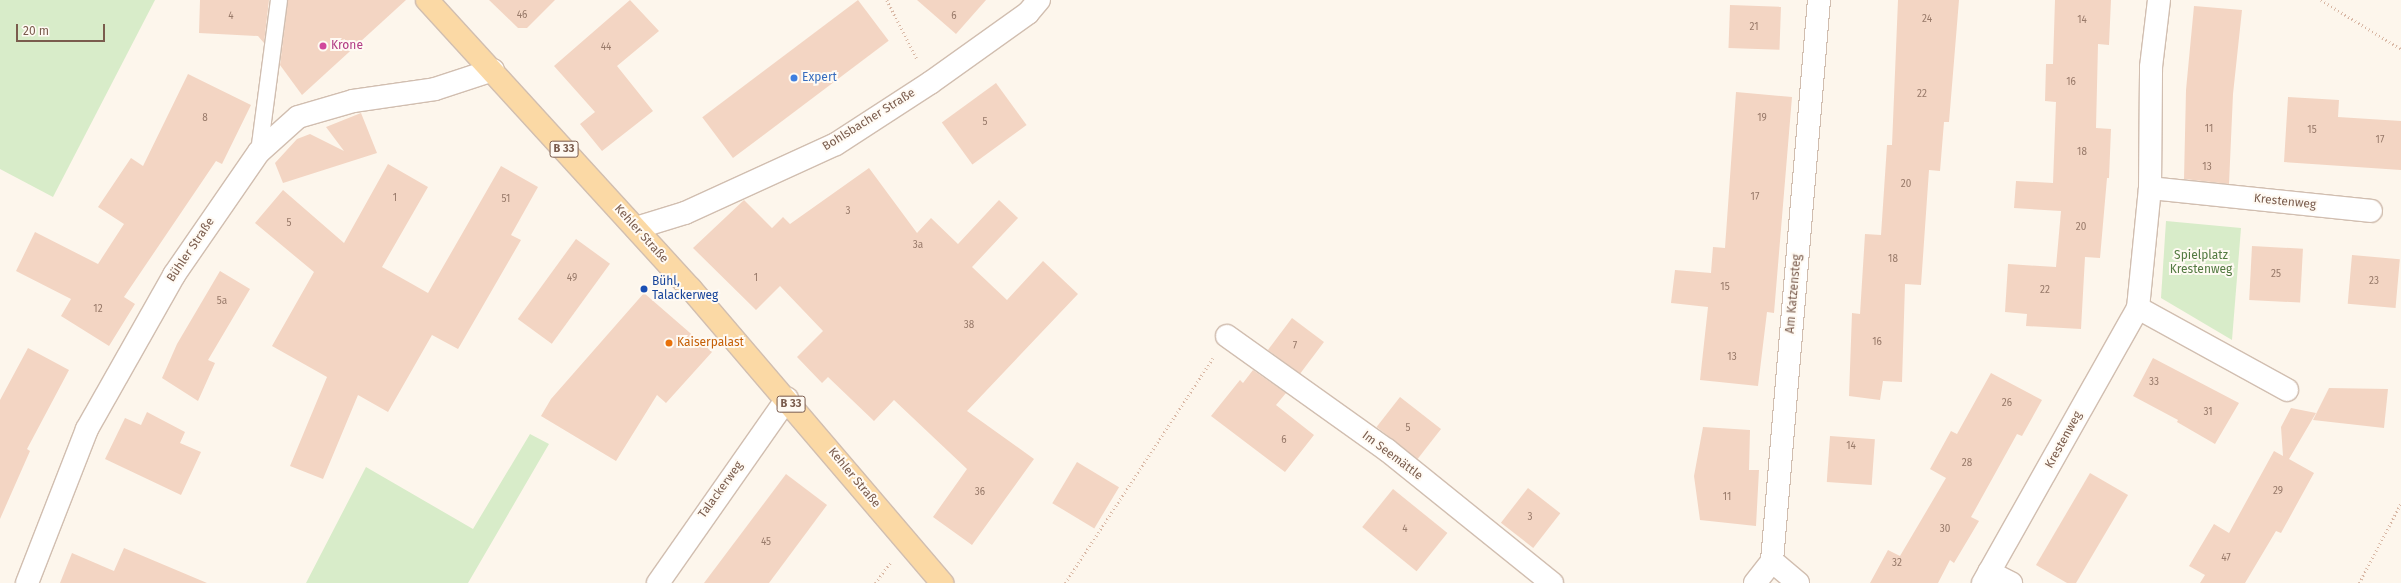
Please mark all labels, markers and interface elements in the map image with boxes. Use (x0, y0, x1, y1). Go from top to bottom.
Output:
house number: 46 (517, 10, 527, 22)
house number: 4 (228, 11, 234, 23)
house number: 6 (951, 11, 957, 23)
house number: 24 (1922, 14, 1932, 26)
house number: 14 (2077, 15, 2087, 27)
scale bar (18, 16, 107, 42)
house number: 21 (1749, 22, 1759, 34)
text: 20 m (23, 24, 49, 38)
place label: Krone (331, 39, 363, 53)
marker: Krone (318, 41, 328, 51)
house number: 44 (601, 42, 611, 54)
place label: Expert (802, 71, 837, 85)
marker: Expert (789, 73, 799, 83)
house number: 16 (2066, 77, 2076, 89)
street label: Bohlsbacher Straße (820, 86, 918, 154)
house number: 22 (1917, 89, 1927, 101)
house number: 8 (202, 113, 208, 125)
house number: 19 (1757, 113, 1767, 125)
house number: 5 (982, 117, 988, 129)
house number: 11 (2205, 124, 2213, 136)
house number: 15 (2307, 125, 2317, 137)
house number: 17 (2376, 135, 2384, 147)
road number: B 33 (549, 140, 579, 158)
house number: 18 (2077, 147, 2087, 159)
house number: 13 (2202, 162, 2212, 174)
house number: 20 (1901, 179, 1911, 191)
house number: 17 (1751, 192, 1759, 204)
street label: Krestenweg (2253, 192, 2317, 212)
house number: 1 (393, 193, 397, 205)
house number: 51 (502, 194, 510, 206)
street label: Kehler Straße (611, 202, 671, 266)
house number: 3 (846, 206, 850, 218)
street label: Bühler Straße (164, 215, 218, 285)
house number: 5 (286, 218, 292, 230)
house number: 20 (2076, 222, 2086, 234)
house number: 3a (913, 240, 923, 252)
park label: Spielplatz Krestenweg (2170, 249, 2232, 277)
street label: Am Katzensteg (1783, 254, 1805, 334)
house number: 18 (1888, 254, 1898, 266)
house number: 25 (2271, 269, 2281, 281)
house number: 49 (567, 273, 577, 285)
house number: 1 (754, 273, 758, 285)
place label: Bühl, Talackerweg (652, 275, 718, 303)
house number: 23 (2369, 276, 2379, 288)
house number: 15 (1720, 282, 1730, 294)
marker: Bühl, Talackerweg (639, 284, 649, 294)
house number: 22 (2040, 285, 2050, 297)
house number: 5a (217, 296, 227, 308)
house number: 12 (93, 304, 103, 316)
house number: 38 (964, 320, 974, 332)
place label: Kaiserpalast (677, 336, 744, 350)
house number: 16 (1872, 337, 1882, 349)
marker: Kaiserpalast (664, 338, 674, 348)
house number: 7 (1293, 341, 1297, 353)
house number: 13 (1727, 352, 1737, 364)
house number: 33 (2149, 377, 2159, 389)
road number: B 33 (776, 395, 806, 413)
house number: 26 (2002, 398, 2012, 410)
house number: 31 (2203, 407, 2213, 419)
street label: Krestenweg (2043, 409, 2085, 471)
house number: 5 (1405, 423, 1411, 435)
street label: Im Seemättle (1359, 429, 1425, 483)
house number: 6 (1281, 435, 1287, 447)
house number: 14 (1846, 441, 1856, 453)
street label: Kehler Straße (825, 445, 883, 511)
house number: 28 (1962, 458, 1972, 470)
street label: Talackerweg (696, 459, 746, 521)
house number: 29 (2273, 486, 2283, 498)
house number: 36 (975, 487, 985, 499)
house number: 11 (1723, 492, 1731, 504)
house number: 3 (1528, 512, 1532, 524)
house number: 4 (1402, 524, 1408, 536)
house number: 30 (1940, 524, 1950, 536)
house number: 45 (761, 537, 771, 549)
house number: 47 (2221, 553, 2231, 565)
house number: 32 (1892, 558, 1902, 570)

